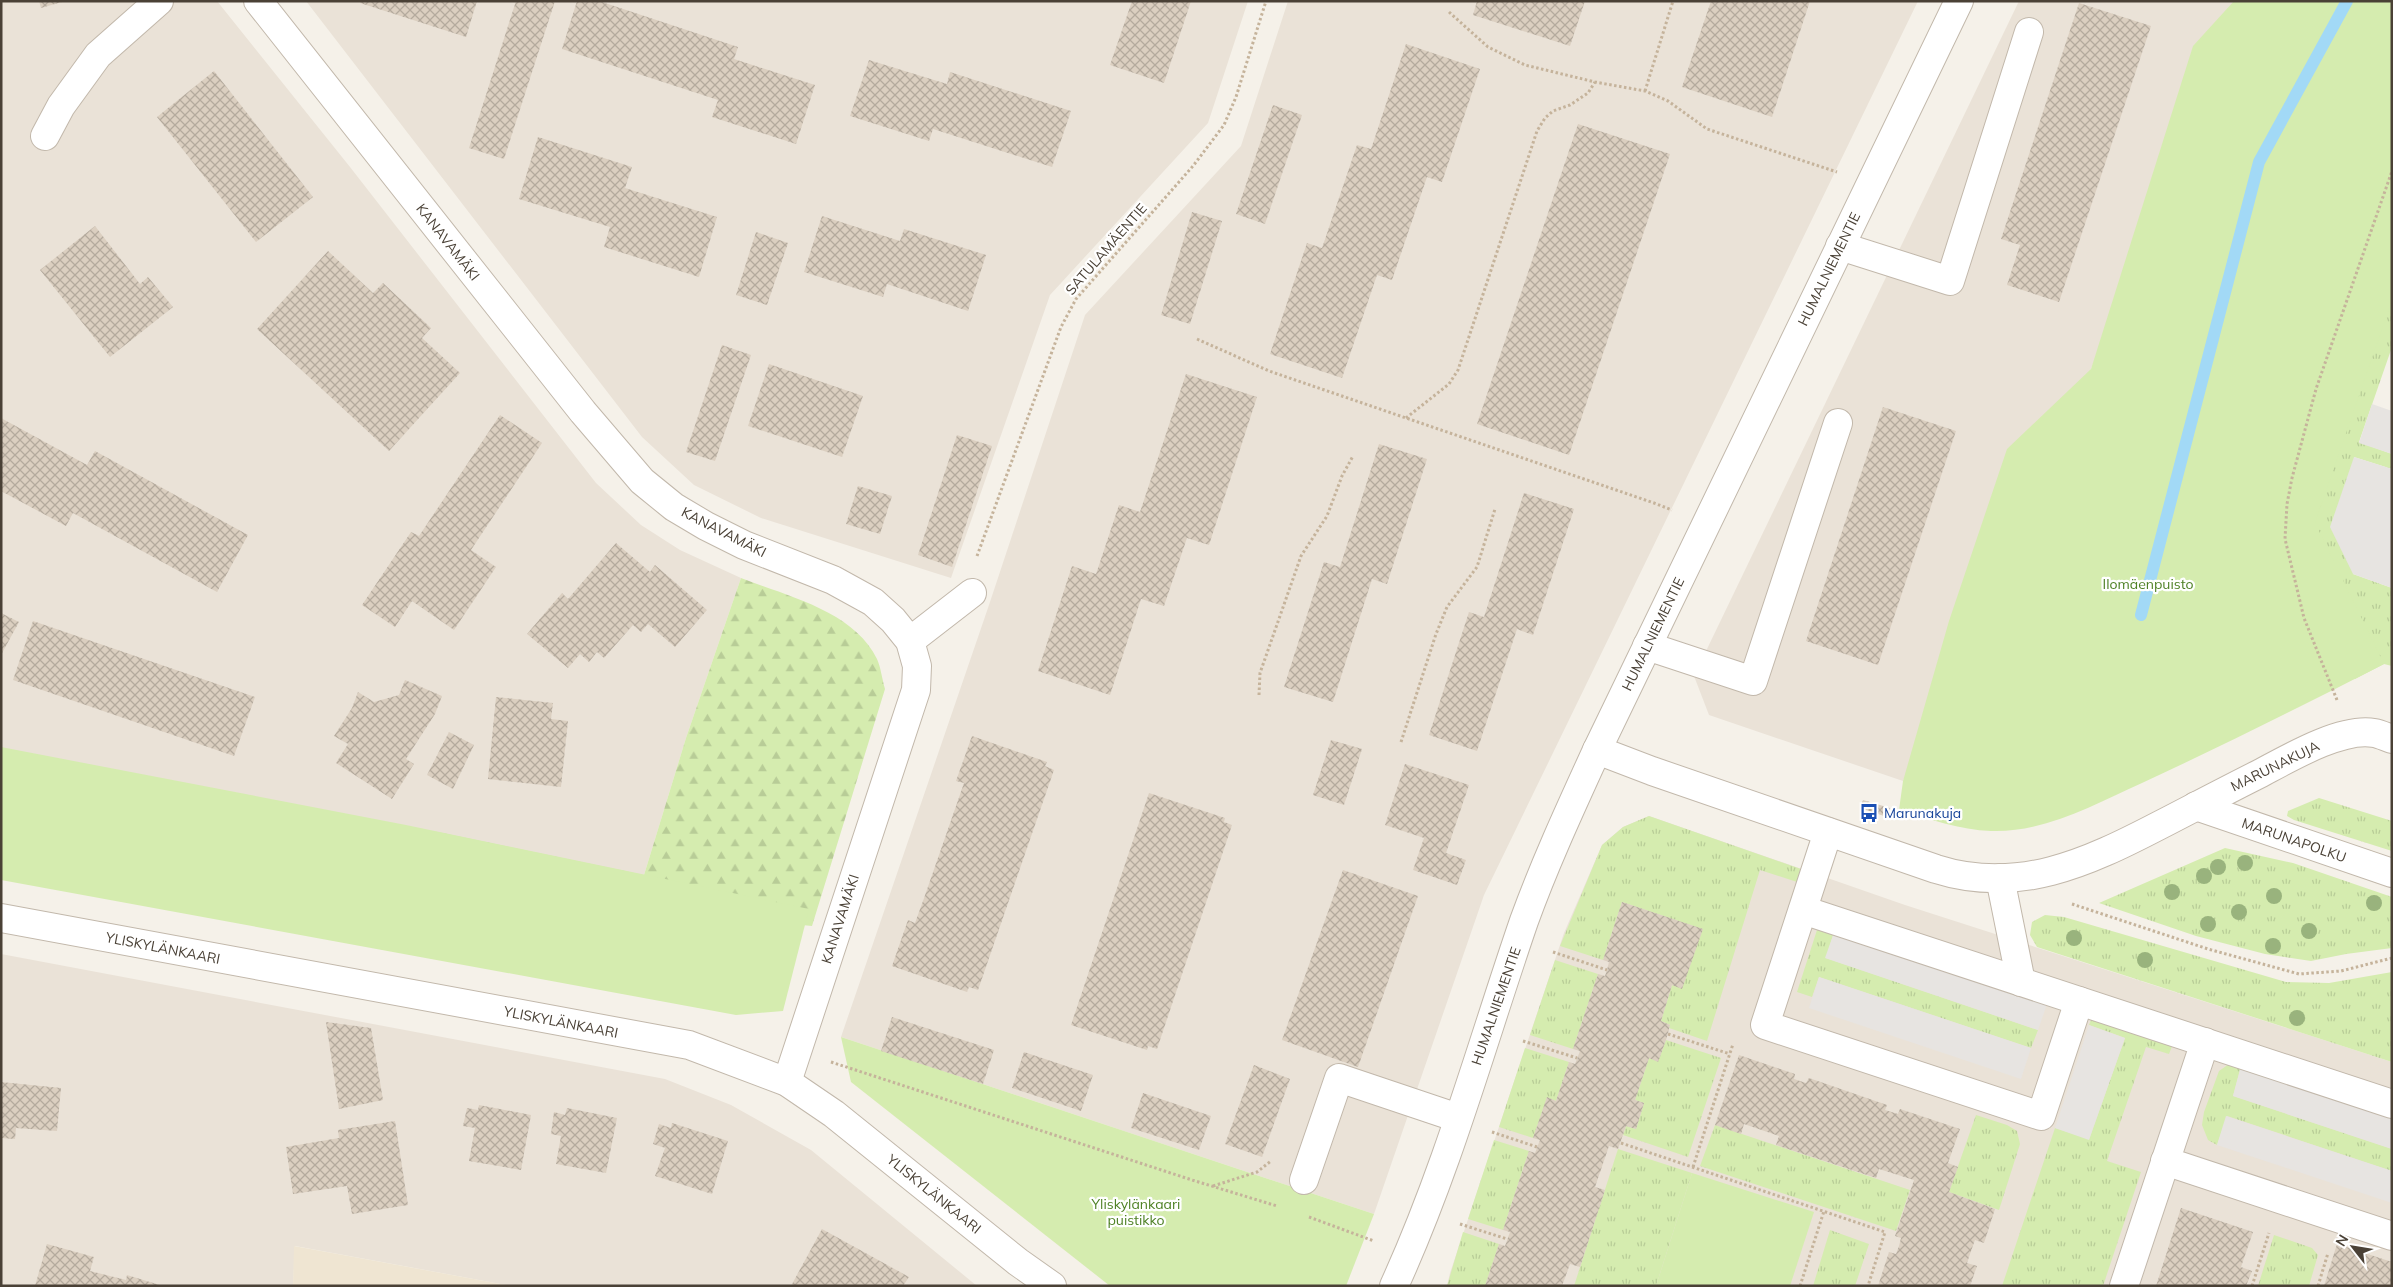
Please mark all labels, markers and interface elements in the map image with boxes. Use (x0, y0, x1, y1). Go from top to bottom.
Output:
street label: SATULAMÄENTIE (1061, 199, 1151, 299)
street label: KANAVAMÄKI (412, 200, 484, 284)
street label: HUMALNIEMENTIE (1794, 209, 1864, 329)
street label: KANAVAMÄKI (679, 503, 769, 561)
street label: HUMALNIEMENTIE (1618, 574, 1688, 694)
park label: Ilomäenpuisto (2103, 575, 2193, 593)
street label: MARUNAKUJA (2228, 736, 2323, 795)
bus stop icon: Marunakuja (1858, 802, 1880, 824)
place label: Marunakuja (1884, 804, 1961, 822)
street label: MARUNAPOLKU (2239, 814, 2349, 866)
street label: KANAVAMÄKI (817, 872, 863, 966)
street label: YLISKYLÄNKAARI (103, 928, 222, 968)
street label: HUMALNIEMENTIE (1467, 944, 1525, 1068)
street label: YLISKYLÄNKAARI (501, 1002, 620, 1042)
street label: YLISKYLÄNKAARI (882, 1150, 985, 1238)
park label: Yliskylänkaari puistikko (1091, 1195, 1180, 1229)
north arrow (2328, 1222, 2378, 1272)
text: N (2331, 1231, 2352, 1249)

